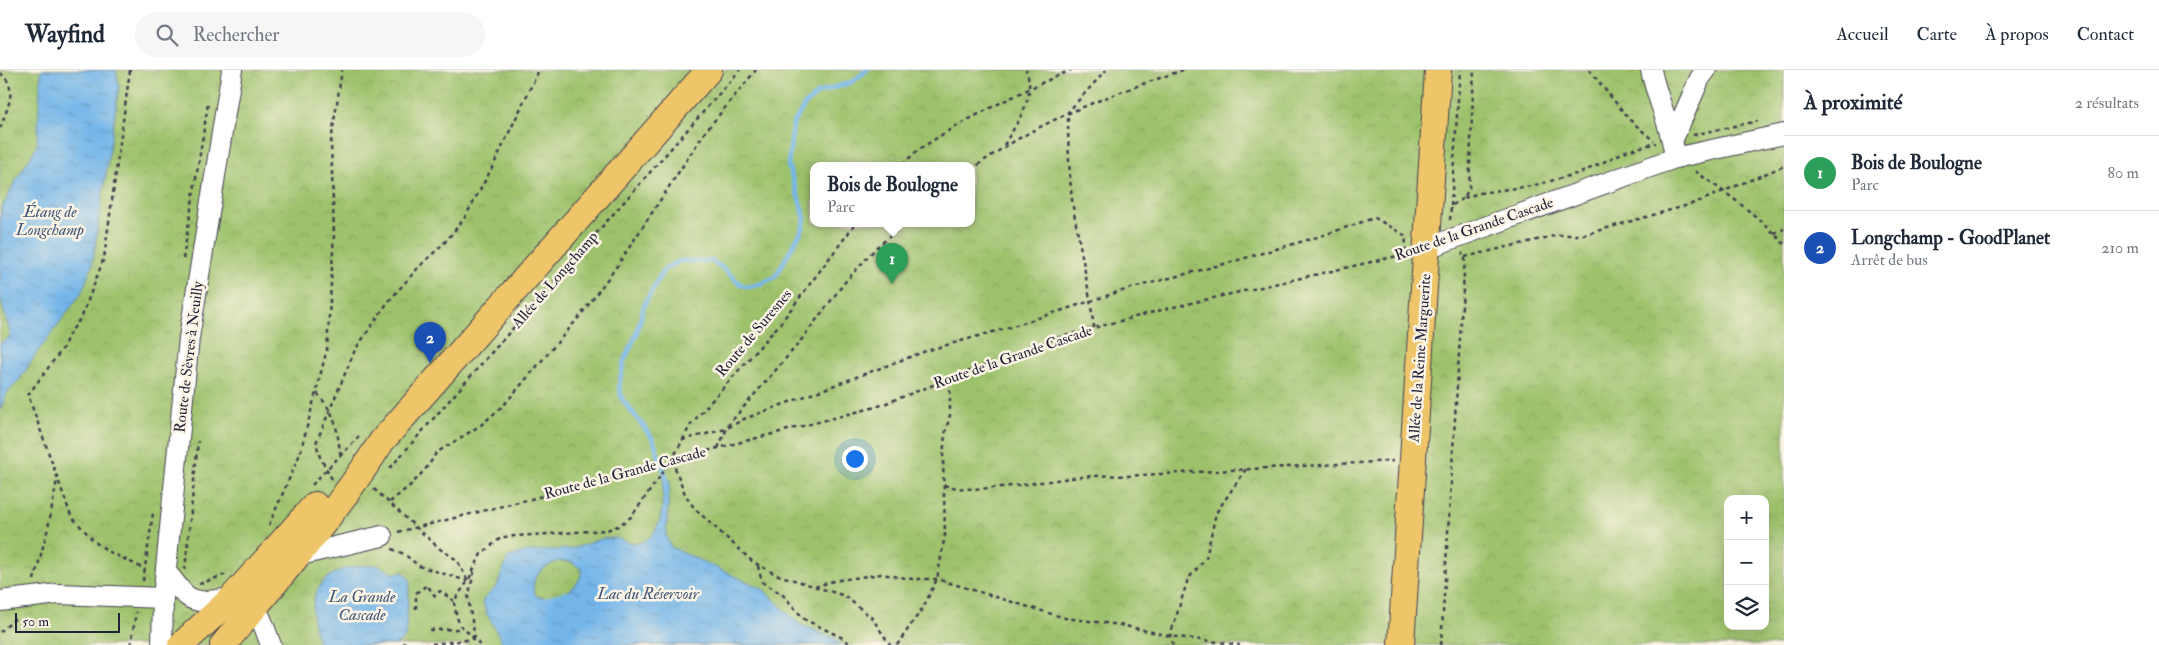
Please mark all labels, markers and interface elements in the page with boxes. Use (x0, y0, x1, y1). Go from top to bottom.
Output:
search box (135, 12, 485, 57)
text: Wayfind (25, 19, 105, 50)
icon: search (153, 21, 181, 49)
text: Rechercher (193, 23, 279, 47)
text: Accueil (1836, 23, 1889, 46)
text: Carte (1917, 23, 1957, 46)
text: À propos (1985, 23, 2049, 46)
text: Contact (2077, 23, 2134, 46)
text: À proximité (1804, 89, 1902, 116)
text: 2 résultats (2075, 93, 2139, 113)
text: Bois de Boulogne (1851, 151, 1982, 175)
popup (810, 162, 975, 227)
text: 1 (1817, 163, 1823, 183)
text: 80 m (2108, 163, 2139, 183)
text: Bois de Boulogne (827, 173, 958, 197)
text: Parc (1851, 175, 1879, 195)
street label: Route de la Grande Cascade (1392, 193, 1556, 265)
text: Parc (827, 197, 855, 217)
water label: Étang de Longchamp (15, 201, 84, 240)
text: Longchamp - GoodPlanet (1851, 226, 2050, 250)
street label: Allée de Longchamp (507, 227, 603, 334)
text: 2 (1816, 238, 1824, 258)
text: 210 m (2101, 238, 2139, 258)
pin: 1 (876, 243, 908, 284)
text: Arrêt de bus (1851, 250, 1928, 270)
street label: Allée de la Reine Marguerite (1405, 273, 1435, 444)
street label: Route de Sèvres à Neuilly (170, 280, 208, 434)
street label: Route de Suresnes (712, 285, 796, 381)
street label: Route de la Grande Cascade (931, 321, 1095, 393)
pin: 2 (414, 322, 446, 363)
street label: Route de la Grande Cascade (542, 442, 708, 504)
your location (842, 446, 868, 472)
map controls (1724, 495, 1769, 630)
button: + (1724, 495, 1769, 540)
button: − (1724, 540, 1769, 585)
water label: Lac du Réservoir (596, 584, 700, 604)
button: layers (1724, 585, 1769, 630)
water label: La Grande Cascade (328, 587, 396, 625)
scale bar (15, 610, 120, 633)
text: 50 m (22, 613, 49, 630)

